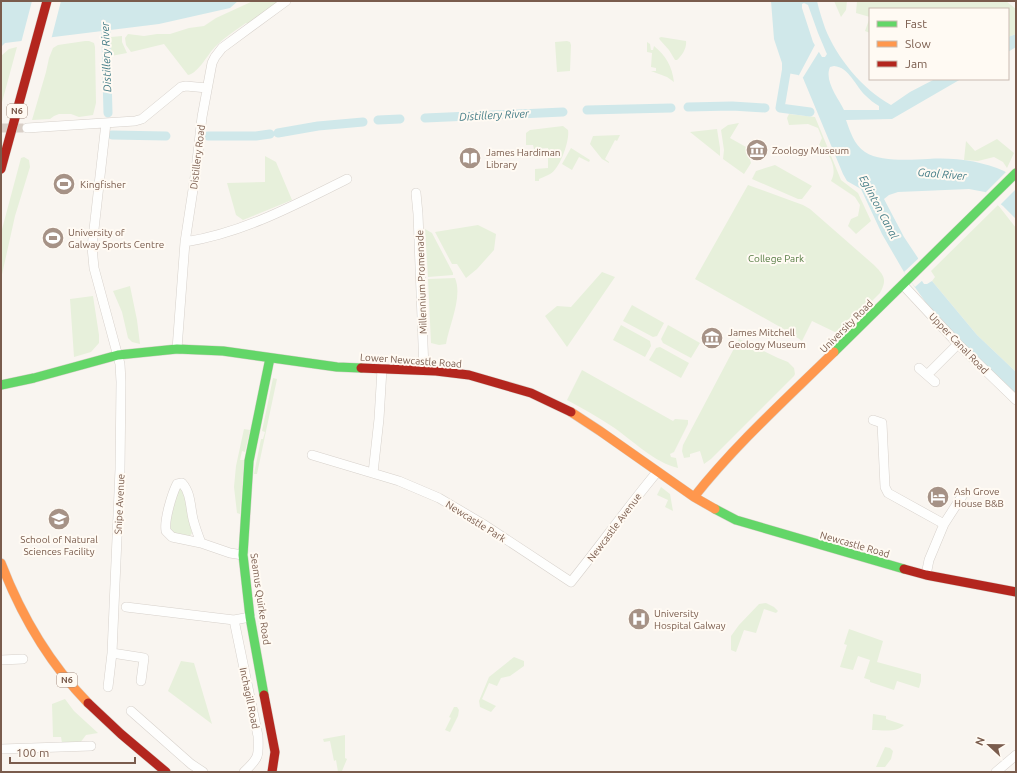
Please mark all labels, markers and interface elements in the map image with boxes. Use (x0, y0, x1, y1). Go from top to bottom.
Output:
legend (869, 8, 1009, 80)
text: Fast (905, 17, 927, 30)
water label: Distillery River (99, 21, 113, 92)
text: Slow (905, 37, 931, 50)
text: Jam (905, 57, 927, 70)
road number: N6 (7, 104, 27, 118)
water label: Distillery River (459, 107, 530, 123)
street label: Distillery Road (188, 124, 207, 190)
museum icon: Zoology Museum (744, 137, 770, 163)
library icon: James Hardiman Library (457, 145, 483, 171)
place label: Zoology Museum (772, 145, 849, 156)
place label: James Hardiman Library (486, 147, 561, 170)
water label: Gaol River (917, 166, 968, 182)
sports icon: Kingfisher (51, 171, 77, 197)
water label: Eglinton Canal (857, 173, 901, 241)
place label: Kingfisher (80, 179, 126, 190)
sports icon: University of Galway Sports Centre (40, 225, 66, 251)
place label: University of Galway Sports Centre (68, 227, 164, 250)
street label: Millennium Promenade (414, 230, 429, 334)
park label: College Park (748, 253, 804, 264)
street label: University Road (818, 298, 875, 355)
street label: Upper Canal Road (927, 311, 991, 376)
museum icon: James Mitchell Geology Museum (699, 325, 725, 351)
place label: James Mitchell Geology Museum (728, 327, 806, 350)
street label: Lower Newcastle Road (360, 351, 462, 370)
street label: Snipe Avenue (112, 473, 127, 535)
hotel icon: Ash Grove House B&B (925, 484, 951, 510)
place label: Ash Grove House B&B (954, 486, 1004, 509)
street label: Newcastle Avenue (585, 491, 644, 564)
street label: Newcastle Park (444, 499, 508, 544)
school or university icon: School of Natural Sciences Facility (46, 506, 72, 532)
street label: Newcastle Road (819, 529, 891, 560)
place label: School of Natural Sciences Facility (20, 534, 98, 557)
street label: Seamus Quirke Road (249, 553, 272, 646)
hospital icon: University Hospital Galway (626, 606, 652, 632)
place label: University Hospital Galway (654, 608, 726, 631)
street label: Inchagill Road (238, 666, 261, 730)
road number: N6 (57, 673, 77, 687)
north arrow (969, 725, 1009, 765)
text: N (973, 735, 987, 747)
scale bar (10, 739, 135, 765)
text: 100 m (16, 746, 49, 759)

